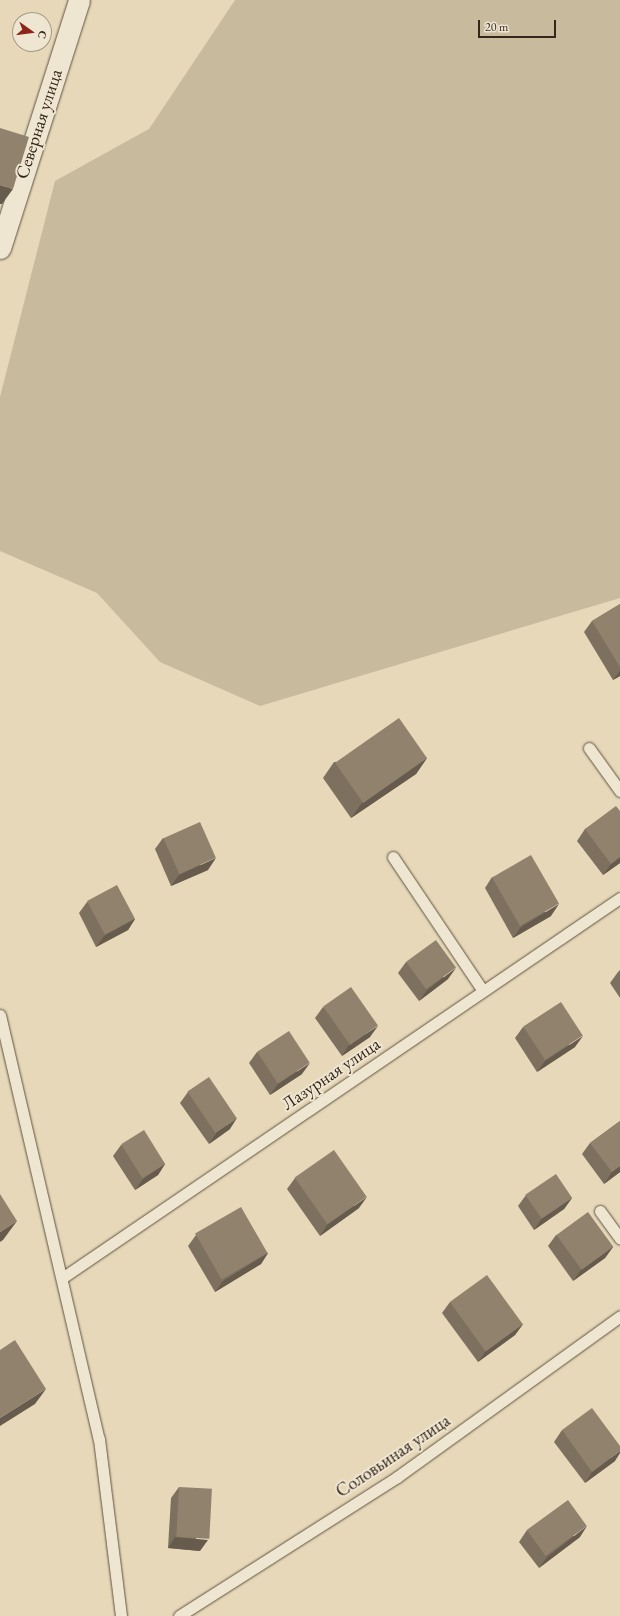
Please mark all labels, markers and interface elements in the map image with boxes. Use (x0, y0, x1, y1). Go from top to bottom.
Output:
north arrow (12, 12, 52, 52)
scale bar (480, 12, 558, 38)
text: 20 m (485, 19, 508, 35)
text: С (35, 29, 50, 40)
street label: Северная улица (11, 66, 67, 182)
street label: Лазурная улица (278, 1033, 384, 1115)
street label: Соловьиная улица (332, 1410, 454, 1502)

